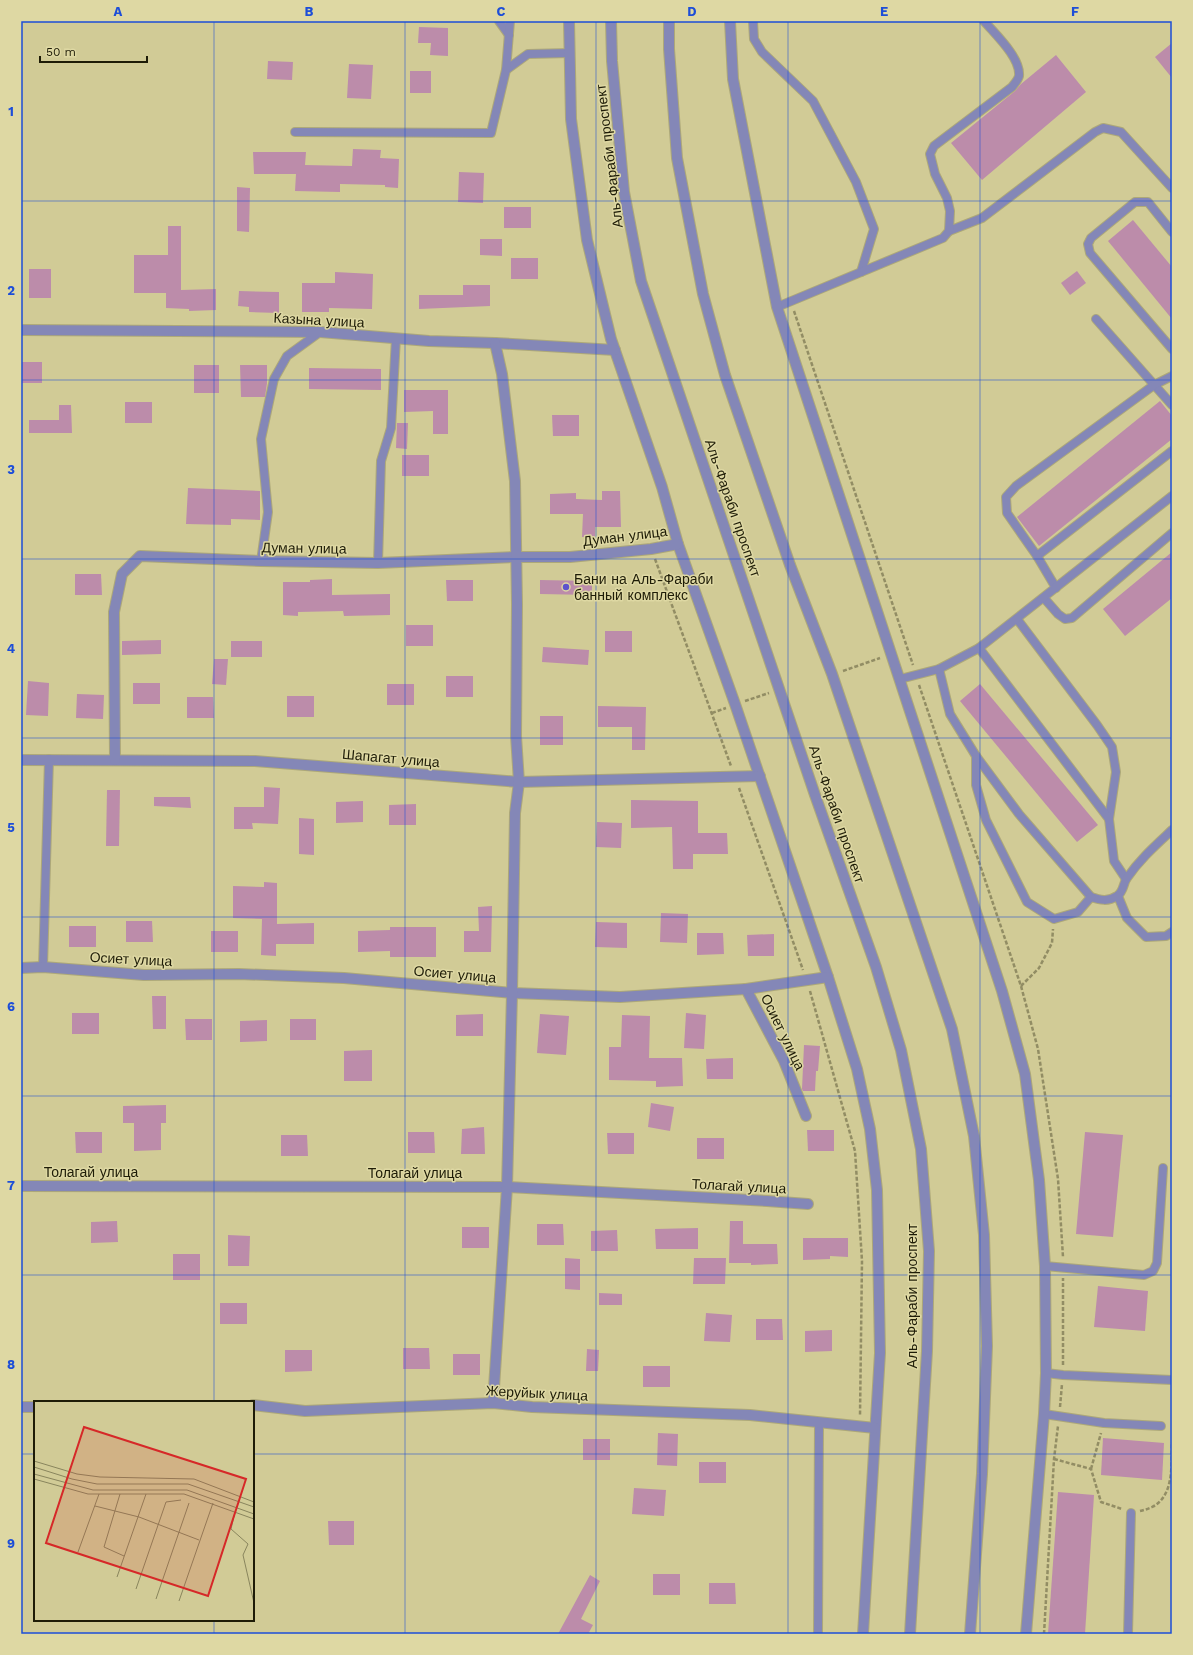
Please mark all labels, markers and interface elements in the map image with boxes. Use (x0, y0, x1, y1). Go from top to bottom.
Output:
text: A (114, 4, 123, 19)
text: B (305, 4, 314, 19)
text: C (497, 4, 506, 19)
text: D (687, 4, 697, 19)
text: E (880, 4, 888, 19)
text: F (1071, 4, 1079, 19)
scale bar (40, 38, 147, 64)
text: 50 m (46, 45, 76, 59)
street label: Аль-Фараби проспект (592, 83, 626, 229)
text: 1 (8, 104, 14, 119)
text: 2 (7, 283, 15, 298)
street label: Казына улица (273, 310, 365, 330)
street label: Аль-Фараби проспект (702, 437, 764, 580)
text: 3 (7, 462, 15, 477)
street label: Думан улица (582, 523, 668, 549)
street label: Думан улица (261, 539, 347, 557)
place label: Бани на Аль-Фараби банный комплекс (574, 571, 713, 603)
marker: Бани на Аль-Фараби банный комплекс (561, 582, 571, 592)
text: 4 (7, 641, 16, 656)
street label: Аль-Фараби проспект (806, 743, 868, 886)
street label: Шапагат улица (342, 746, 441, 770)
text: 5 (7, 820, 15, 835)
street label: Осиет улица (89, 949, 173, 969)
street label: Осиет улица (413, 962, 497, 986)
street label: Осиет улица (758, 991, 808, 1073)
text: 6 (7, 999, 15, 1014)
street label: Толагай улица (44, 1164, 138, 1180)
street label: Толагай улица (368, 1165, 462, 1181)
street label: Толагай улица (691, 1176, 787, 1196)
text: 7 (7, 1178, 15, 1193)
street label: Аль-Фараби проспект (904, 1223, 920, 1368)
text: 8 (7, 1357, 15, 1372)
street label: Жеруйык улица (485, 1382, 589, 1404)
inset map (34, 1401, 254, 1621)
text: 9 (7, 1536, 15, 1551)

